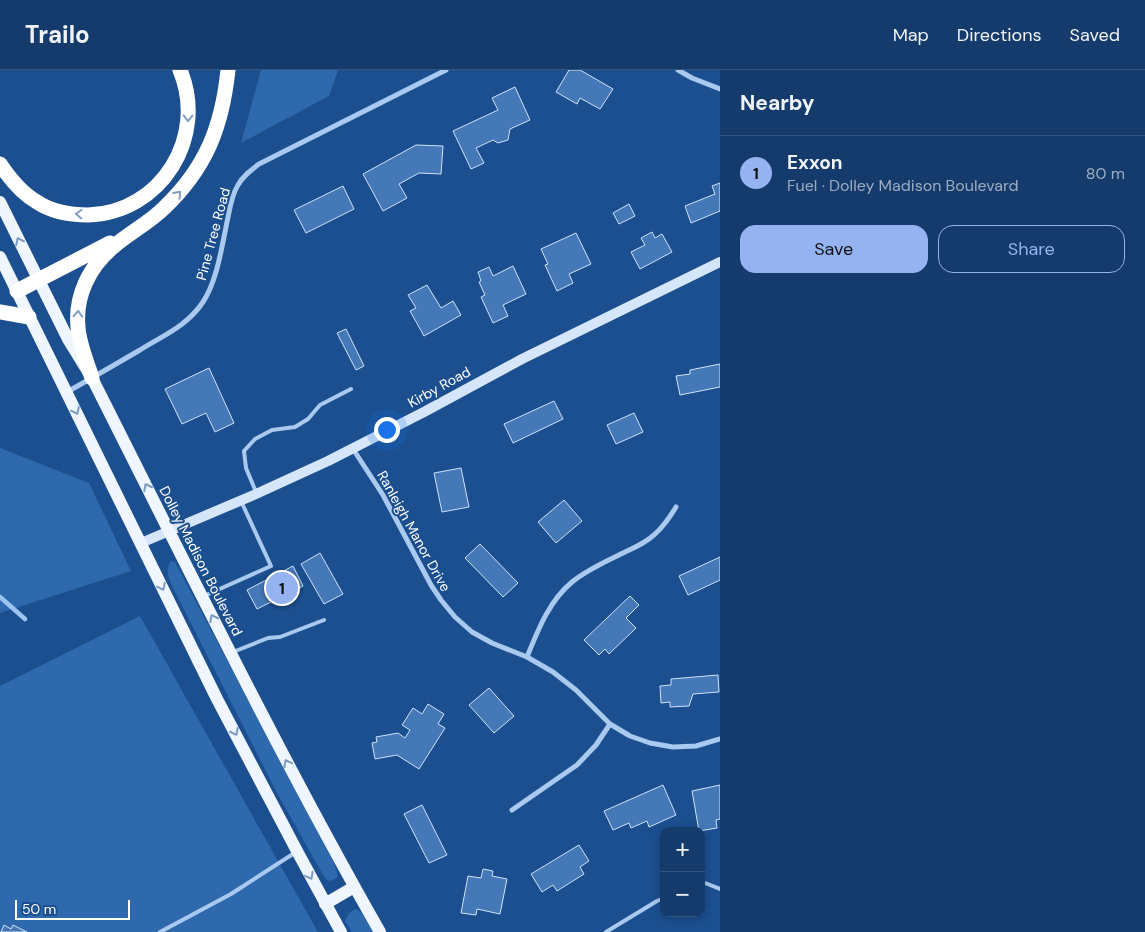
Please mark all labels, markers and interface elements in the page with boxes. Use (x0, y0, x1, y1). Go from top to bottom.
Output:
text: Trailo (25, 19, 90, 50)
text: Map (893, 23, 929, 47)
text: Directions (957, 23, 1042, 47)
text: Saved (1070, 23, 1120, 47)
text: Nearby (740, 89, 814, 117)
one-way arrow (183, 114, 193, 122)
text: Exxon (787, 150, 843, 175)
text: 1 (753, 163, 759, 184)
text: 80 m (1086, 163, 1125, 184)
text: Fuel · Dolley Madison Boulevard (787, 175, 1019, 196)
street label: Pine Tree Road (192, 186, 234, 282)
one-way arrow (172, 190, 181, 199)
one-way arrow (75, 209, 83, 220)
button: Save (740, 225, 928, 273)
button: Share (938, 225, 1125, 273)
one-way arrow (15, 237, 25, 246)
one-way arrow (72, 310, 83, 318)
street label: Kirby Road (404, 362, 474, 412)
one-way arrow (70, 406, 80, 415)
your location (374, 417, 400, 443)
street label: Ranleigh Manor Drive (373, 467, 455, 595)
one-way arrow (143, 483, 153, 492)
street label: Dolley Madison Boulevard (155, 483, 247, 639)
pin: 1 (266, 569, 298, 607)
one-way arrow (156, 582, 166, 591)
one-way arrow (209, 614, 219, 623)
one-way arrow (228, 727, 239, 736)
one-way arrow (283, 759, 293, 768)
map controls (660, 827, 705, 917)
button: + (660, 827, 705, 872)
one-way arrow (304, 871, 314, 880)
button: − (660, 872, 705, 917)
scale bar (15, 897, 130, 920)
text: 50 m (22, 900, 56, 918)

